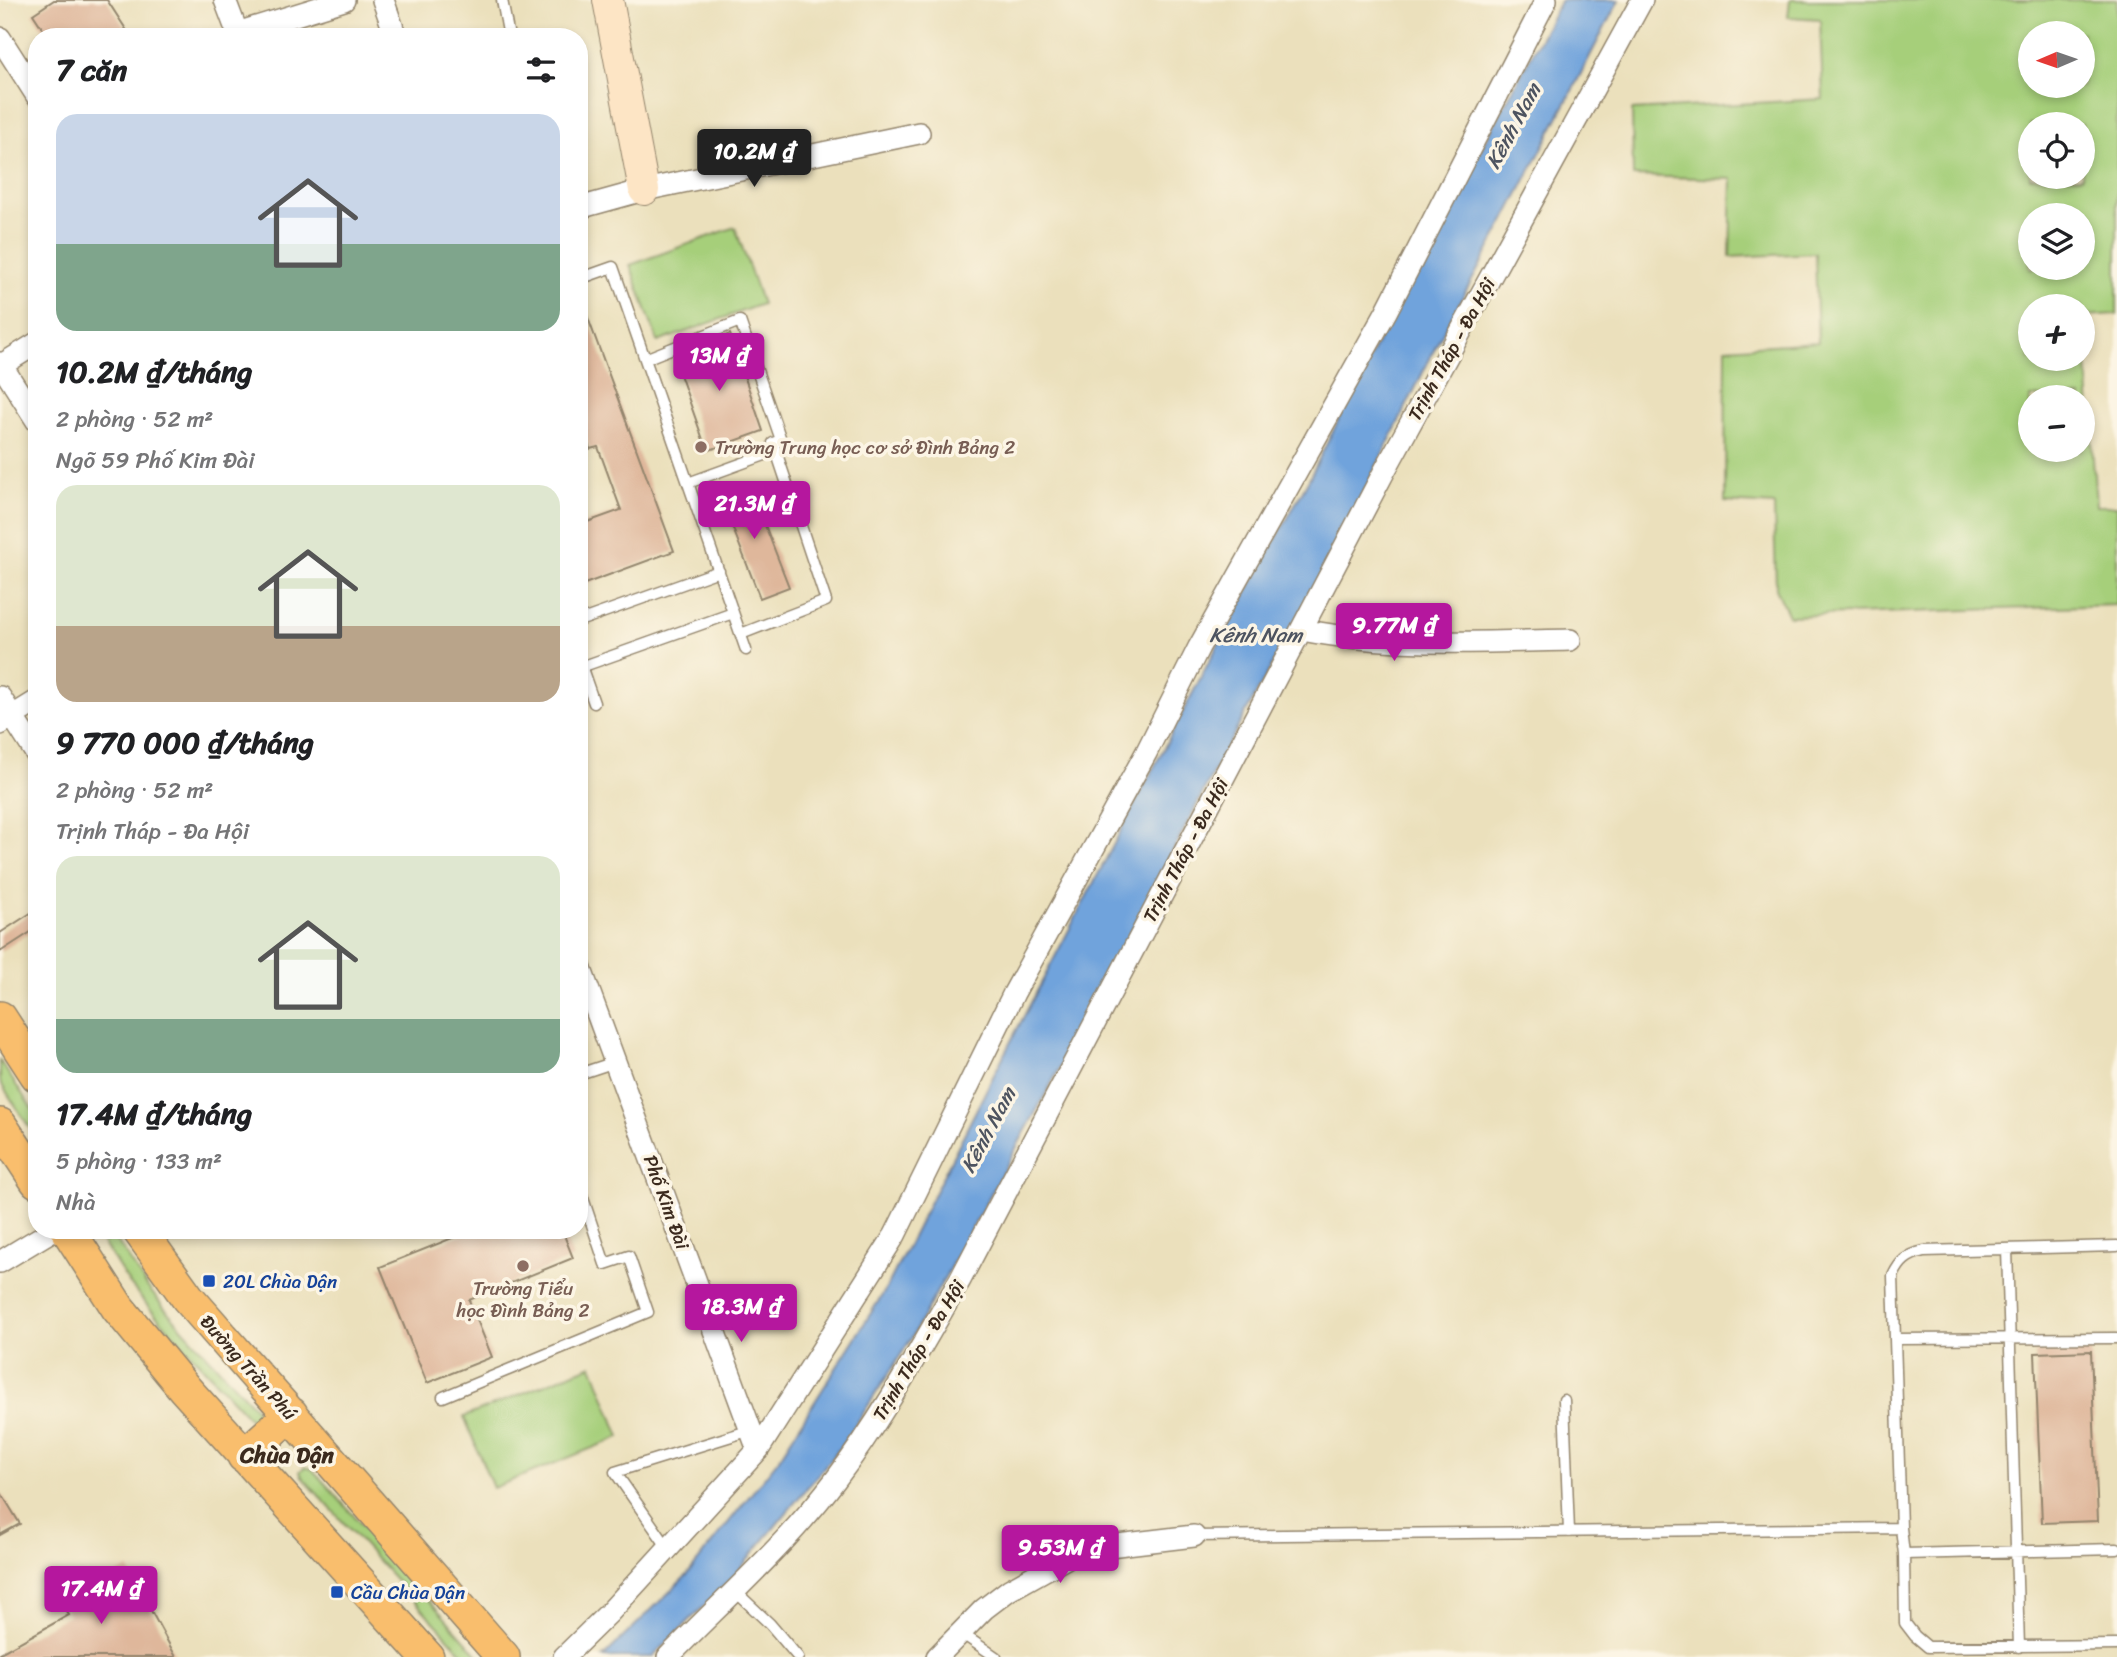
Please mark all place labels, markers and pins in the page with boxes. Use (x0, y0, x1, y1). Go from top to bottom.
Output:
pin: 10.2M ₫ (689, 130, 819, 189)
pin: 13M ₫ (670, 334, 768, 393)
place label: Trường Trung học cơ sở Đình Bảng 2 (715, 431, 1015, 464)
marker: Trường Trung học cơ sở Đình Bảng 2 (693, 439, 709, 455)
pin: 21.3M ₫ (689, 482, 819, 541)
pin: 9.77M ₫ (1329, 604, 1459, 663)
marker: Trường Tiểu học Đình Bảng 2 (515, 1258, 531, 1274)
place label: 20L Chùa Dận (223, 1265, 337, 1298)
place label: Trường Tiểu học Đình Bảng 2 (455, 1272, 590, 1327)
marker: 20L Chùa Dận (201, 1273, 217, 1289)
pin: 18.3M ₫ (676, 1284, 806, 1344)
pin: 9.53M ₫ (995, 1526, 1125, 1585)
pin: 17.4M ₫ (36, 1566, 166, 1626)
place label: Cầu Chùa Dận (351, 1576, 465, 1609)
marker: Cầu Chùa Dận (329, 1584, 345, 1600)

